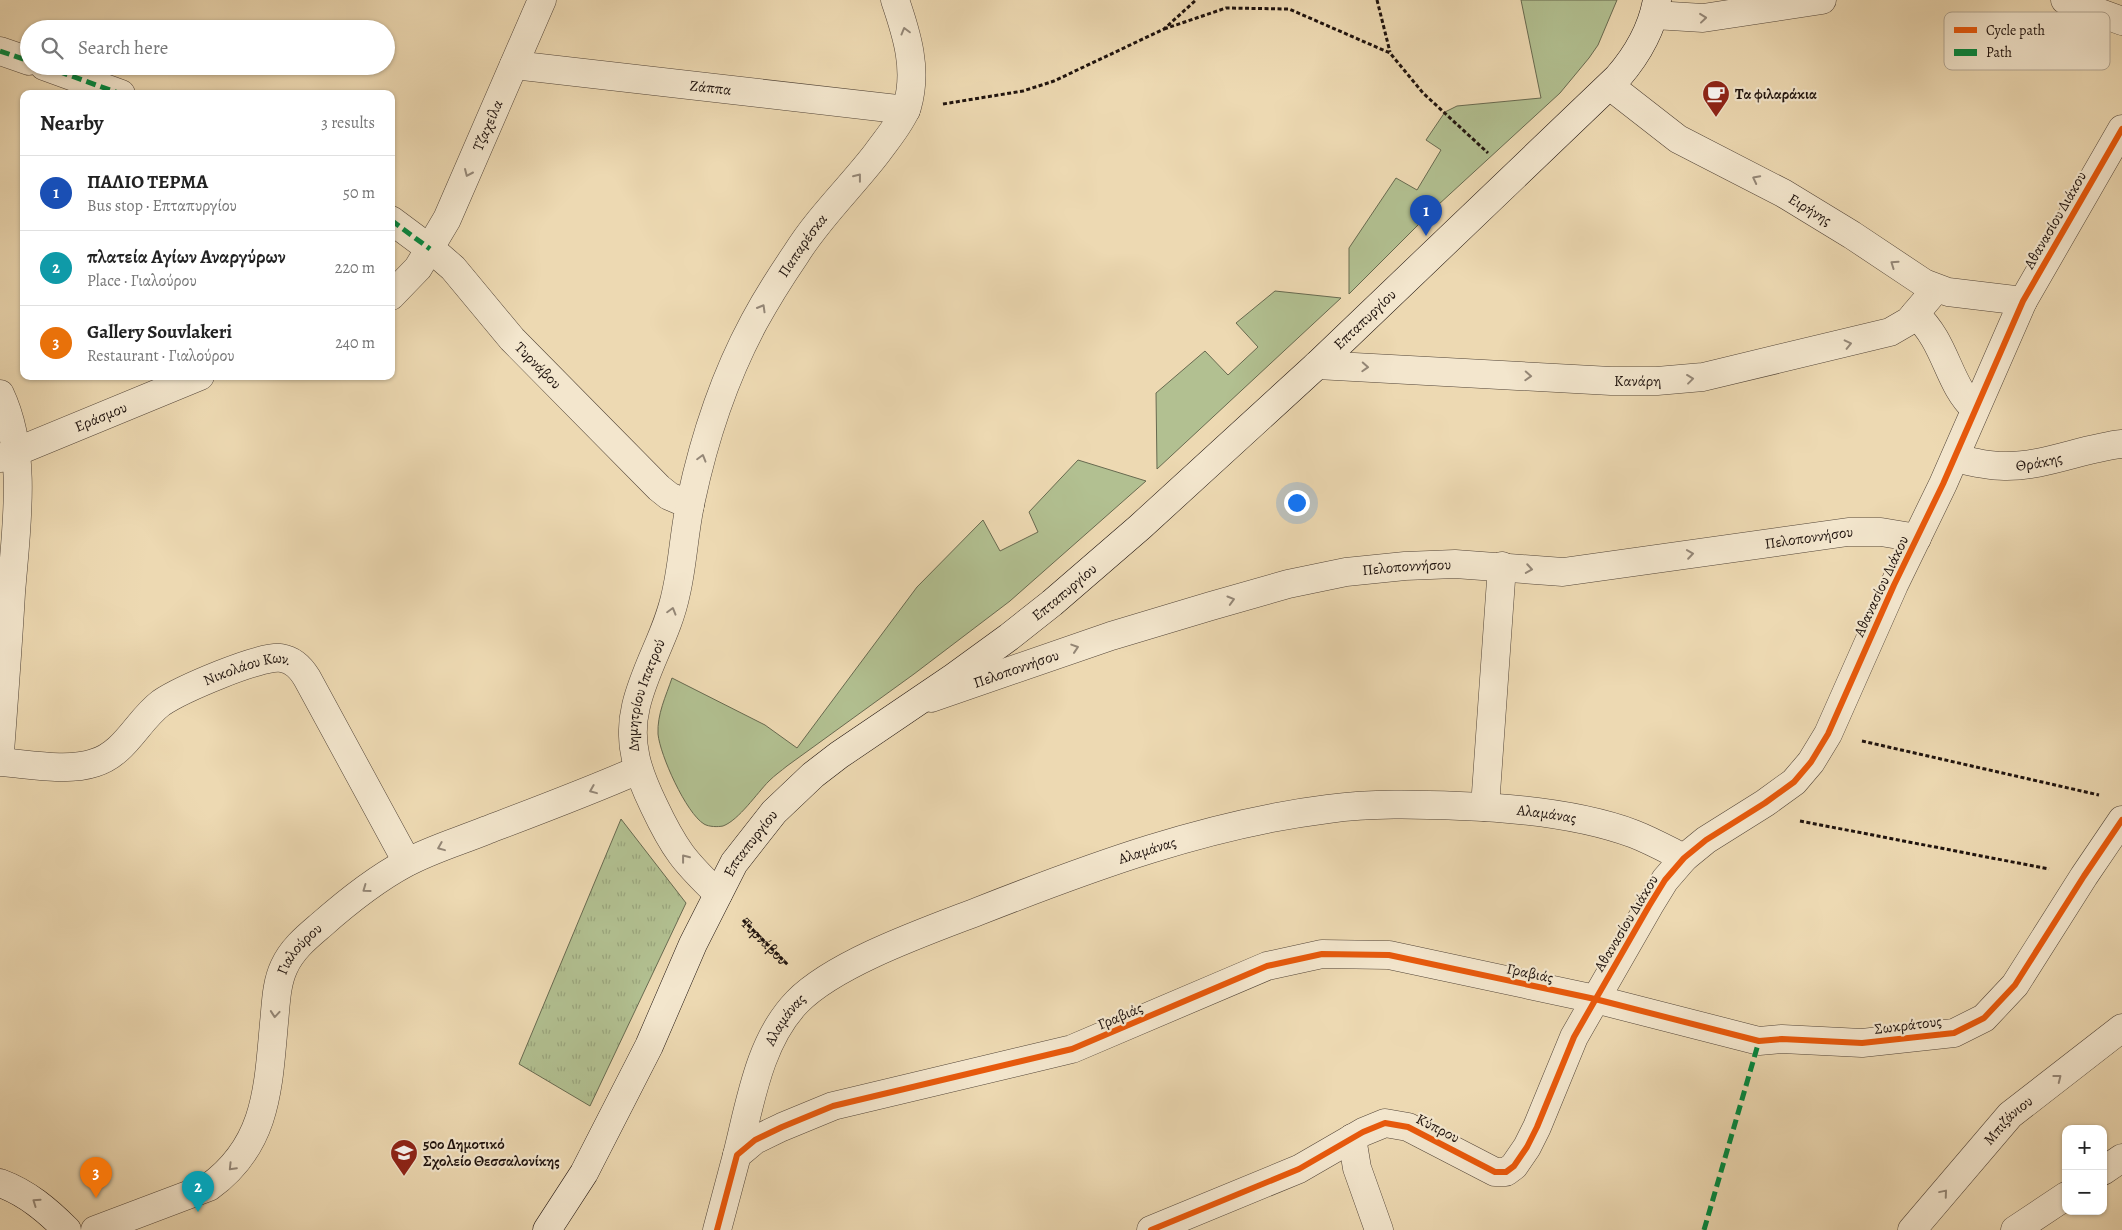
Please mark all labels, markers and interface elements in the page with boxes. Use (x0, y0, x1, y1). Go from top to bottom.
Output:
legend (1944, 12, 2110, 70)
one-way arrow (1699, 13, 1707, 24)
search box (20, 20, 395, 75)
text: Cycle path (1986, 21, 2046, 40)
one-way arrow (900, 27, 911, 36)
icon: search (38, 34, 66, 62)
text: Search here (78, 35, 168, 61)
text: Path (1986, 43, 2013, 62)
street label: Ζάππα (689, 75, 733, 100)
cafe icon: Τα φιλαράκια (1701, 79, 1731, 118)
place label: Τα φιλαράκια (1735, 84, 1817, 104)
street label: Τζαχείλα (468, 97, 508, 154)
text: Nearby (40, 109, 103, 137)
text: 3 results (321, 112, 375, 134)
street label: Αθανασίου Διάκου (2018, 167, 2091, 273)
one-way arrow (464, 168, 474, 177)
text: ΠΑΛΙΟ ΤΕΡΜΑ (87, 169, 208, 195)
one-way arrow (852, 173, 861, 183)
one-way arrow (1752, 175, 1761, 186)
text: 1 (53, 182, 59, 204)
text: 50 m (343, 182, 375, 204)
street label: Ειρήνης (1785, 189, 1836, 230)
text: Bus stop · Επταπυργίου (87, 195, 237, 217)
pin: 1 (1410, 195, 1442, 236)
street label: Παπαρέσκα (773, 210, 832, 281)
text: πλατεία Αγίων Αναργύρων (87, 244, 286, 270)
text: 2 (52, 257, 60, 279)
text: 220 m (335, 257, 375, 279)
one-way arrow (1891, 261, 1900, 270)
text: Place · Γιαλούρου (87, 270, 197, 292)
street label: Επταπυργίου (1329, 285, 1400, 354)
one-way arrow (756, 304, 766, 313)
text: Gallery Souvlakeri (87, 319, 232, 345)
text: 3 (53, 332, 59, 354)
text: 240 m (335, 332, 375, 354)
street label: Τυρνάβου (510, 338, 566, 394)
one-way arrow (1844, 339, 1853, 350)
text: Restaurant · Γιαλούρου (87, 345, 235, 367)
one-way arrow (1362, 362, 1370, 373)
one-way arrow (1524, 371, 1532, 382)
street label: Κανάρη (1614, 371, 1662, 391)
one-way arrow (1686, 374, 1694, 385)
street label: Εράσμου (72, 397, 130, 437)
street label: Θράκης (2015, 448, 2064, 476)
one-way arrow (696, 454, 706, 463)
your location (1284, 490, 1310, 516)
street label: Πελοποννήσου (1763, 522, 1853, 554)
street label: Αθανασίου Διάκου (1848, 532, 1913, 641)
one-way arrow (1686, 549, 1694, 560)
street label: Πελοποννήσου (1361, 554, 1452, 580)
street label: Επταπυργίου (1028, 559, 1101, 625)
one-way arrow (1524, 564, 1533, 574)
one-way arrow (1226, 596, 1234, 606)
one-way arrow (666, 607, 676, 615)
street label: Δημητρίου Ιπατρού (623, 636, 670, 753)
one-way arrow (1070, 644, 1079, 654)
street label: Πελοποννήσου (971, 645, 1062, 693)
street label: Νικολάου Κων. (200, 648, 295, 690)
one-way arrow (589, 783, 598, 794)
street label: Αλαμάνας (1515, 800, 1578, 828)
street label: Επταπυργίου (719, 805, 782, 880)
street label: Αλαμάνας (1115, 832, 1179, 869)
one-way arrow (437, 841, 446, 852)
one-way arrow (681, 855, 690, 864)
street label: Αθανασίου Διάκου (1589, 871, 1663, 976)
one-way arrow (363, 883, 372, 892)
street label: Τυρνάβου (736, 913, 792, 969)
street label: Γιαλούρου (272, 918, 326, 978)
street label: Γραβιάς (1505, 958, 1555, 988)
street label: Αλαμάνας (759, 989, 810, 1050)
street label: Γραβιάς (1094, 998, 1146, 1034)
one-way arrow (270, 1010, 281, 1018)
street label: Σωκράτους (1873, 1011, 1943, 1039)
one-way arrow (2052, 1075, 2062, 1084)
street label: Μπιζάνιου (1979, 1091, 2037, 1149)
street label: Κύπρου (1413, 1109, 1463, 1148)
map controls (2062, 1125, 2107, 1215)
button: + (2062, 1125, 2107, 1170)
place label: 50ο Δημοτικό Σχολείο Θεσσαλονίκης (423, 1134, 560, 1171)
school or university icon: 50ο Δημοτικό Σχολείο Θεσσαλονίκης (389, 1138, 419, 1177)
pin: 3 (80, 1157, 112, 1198)
one-way arrow (229, 1161, 238, 1170)
button: − (2062, 1170, 2107, 1215)
pin: 2 (182, 1171, 214, 1212)
one-way arrow (1938, 1190, 1947, 1199)
one-way arrow (32, 1199, 42, 1208)

